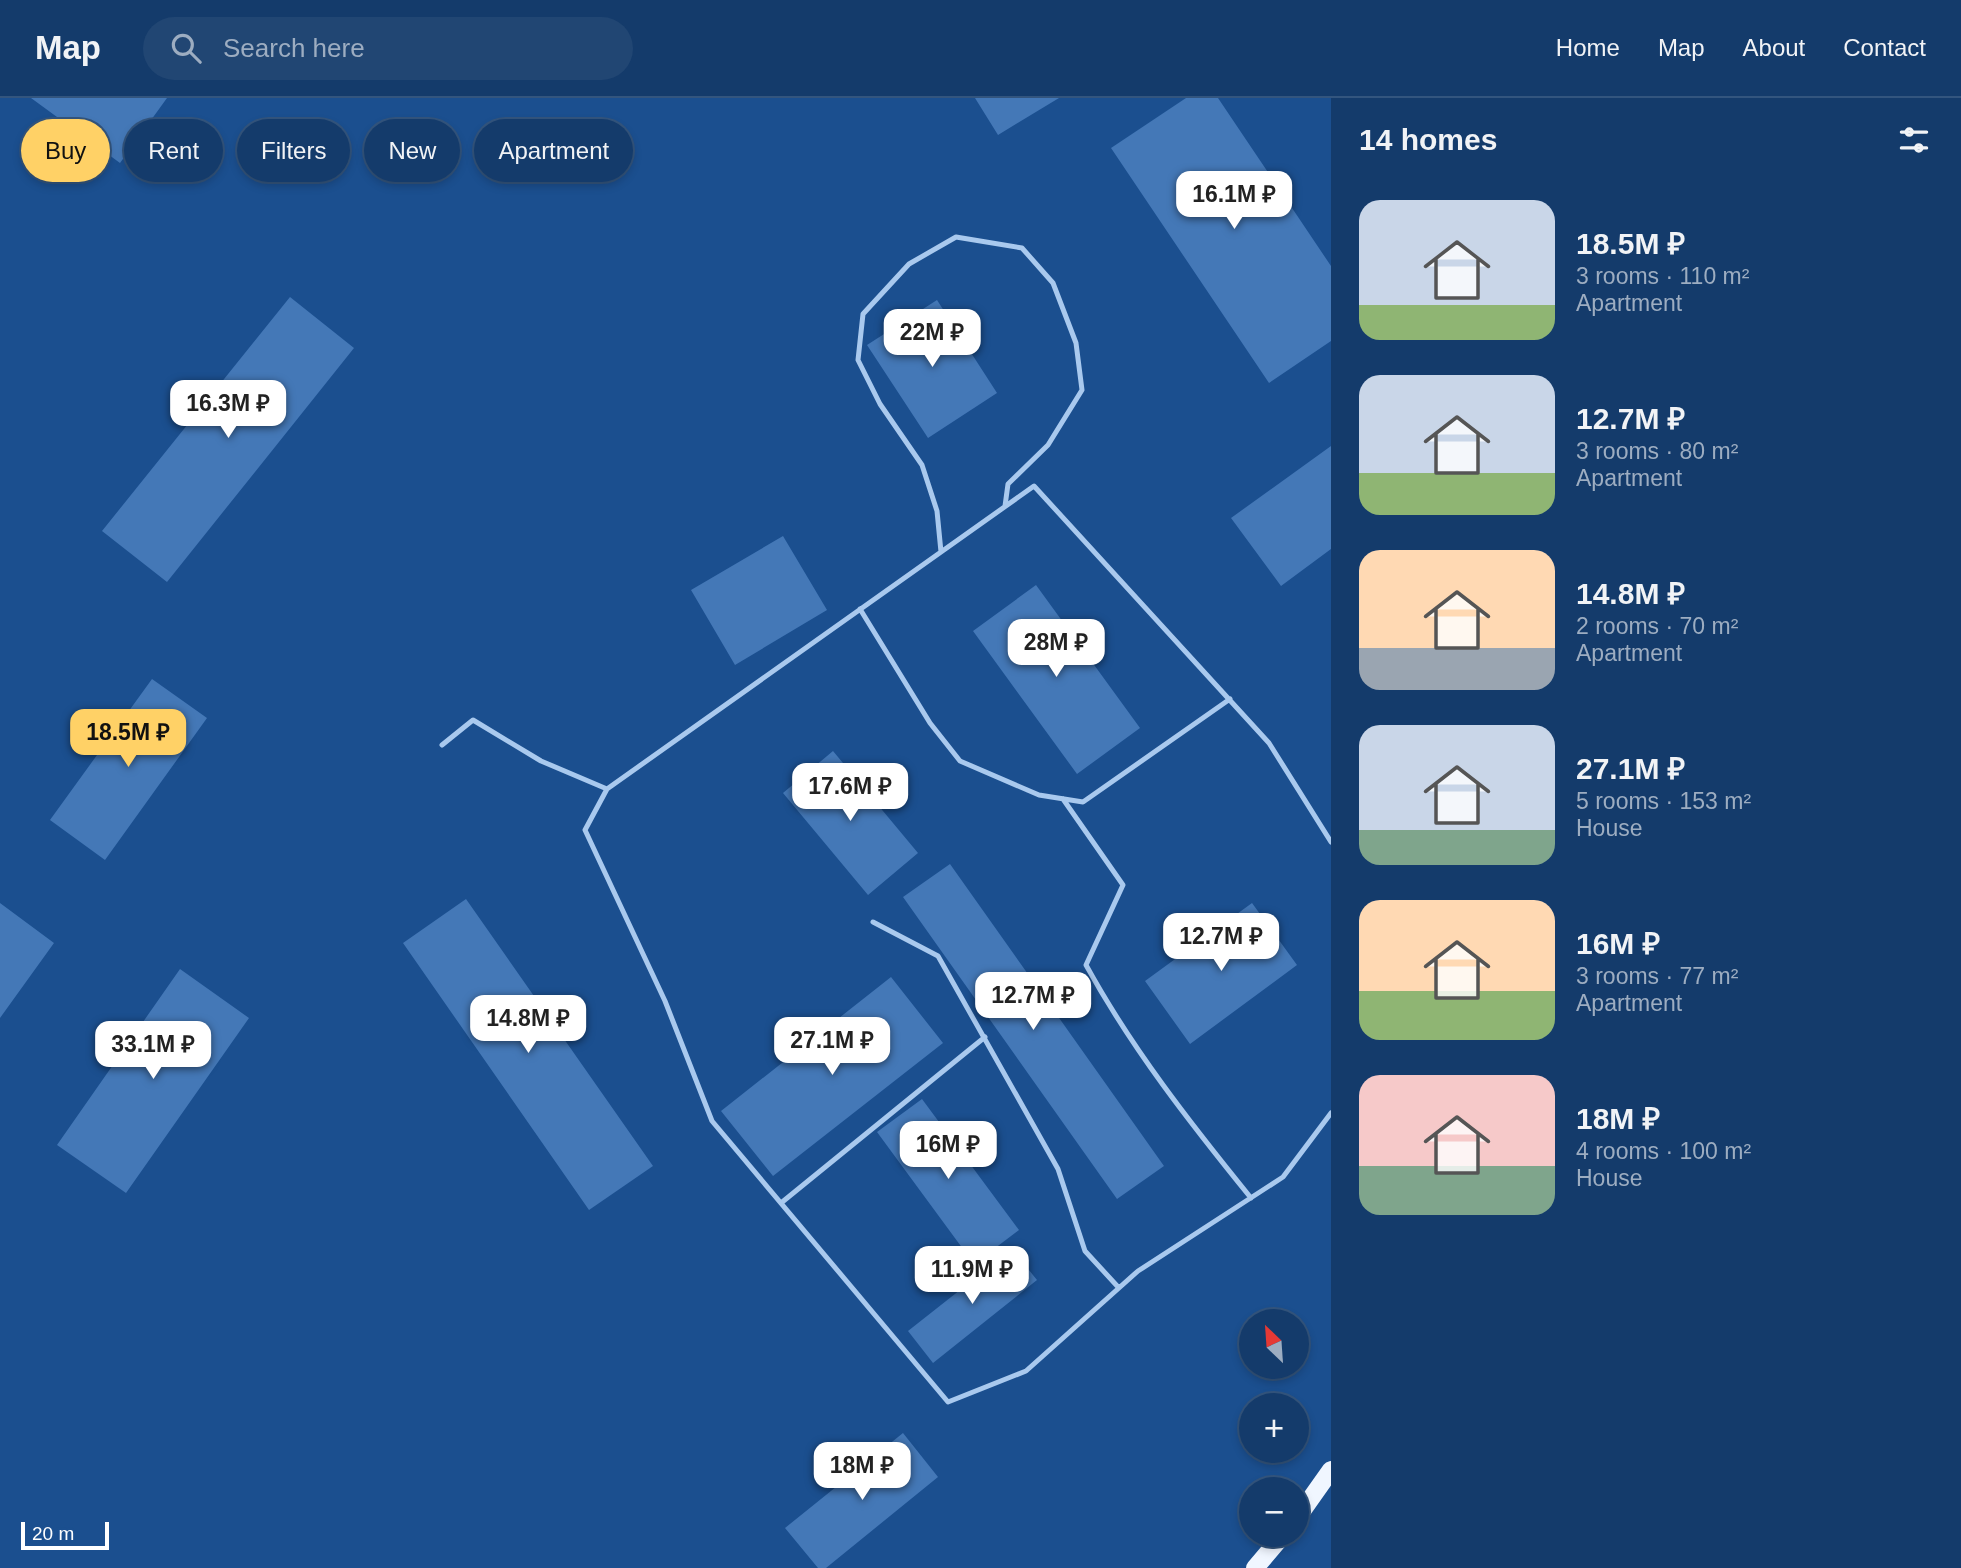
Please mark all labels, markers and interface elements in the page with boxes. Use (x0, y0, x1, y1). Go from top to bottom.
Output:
search box (143, 17, 633, 80)
text: Map (35, 29, 101, 66)
icon: search (167, 29, 205, 67)
text: Search here (223, 33, 365, 63)
text: Home (1556, 34, 1620, 61)
text: Map (1658, 34, 1705, 61)
text: About (1743, 34, 1805, 61)
text: Contact (1843, 34, 1926, 61)
chip: Buy (21, 119, 110, 182)
chip: Rent (124, 119, 223, 182)
chip: Filters (237, 119, 350, 182)
chip: New (364, 119, 460, 182)
chip: Apartment (474, 119, 633, 182)
icon: filters (1895, 121, 1933, 159)
text: 14 homes (1359, 123, 1497, 156)
pin: 16.1M ₽ (1169, 172, 1299, 231)
text: 16.1M ₽ (1192, 181, 1276, 207)
text: 18.5M ₽ (1576, 227, 1685, 260)
icon: home (1415, 228, 1499, 312)
text: 3 rooms · 110 m² (1576, 263, 1749, 289)
text: Apartment (1576, 290, 1682, 316)
pin: 22M ₽ (883, 310, 981, 369)
text: 22M ₽ (900, 319, 964, 345)
pin: 16.3M ₽ (163, 380, 293, 440)
text: 16.3M ₽ (186, 390, 270, 416)
text: 12.7M ₽ (1576, 402, 1685, 435)
icon: home (1415, 403, 1499, 487)
text: 3 rooms · 80 m² (1576, 438, 1738, 464)
text: Apartment (1576, 465, 1682, 491)
text: 14.8M ₽ (1576, 577, 1685, 610)
icon: home (1415, 578, 1499, 662)
text: 2 rooms · 70 m² (1576, 613, 1738, 639)
pin: 28M ₽ (1007, 620, 1105, 679)
text: 28M ₽ (1024, 629, 1088, 655)
text: Apartment (1576, 640, 1682, 666)
pin: 18.5M ₽ (63, 710, 193, 769)
text: 18.5M ₽ (86, 719, 170, 745)
text: 27.1M ₽ (1576, 752, 1685, 785)
icon: home (1415, 753, 1499, 837)
pin: 17.6M ₽ (785, 764, 915, 823)
text: 17.6M ₽ (808, 773, 892, 799)
text: 5 rooms · 153 m² (1576, 788, 1751, 814)
text: House (1576, 815, 1642, 841)
pin: 12.7M ₽ (1156, 914, 1286, 973)
text: 12.7M ₽ (1179, 923, 1263, 949)
text: 16M ₽ (1576, 927, 1660, 960)
icon: home (1415, 928, 1499, 1012)
text: 3 rooms · 77 m² (1576, 963, 1738, 989)
pin: 12.7M ₽ (968, 972, 1098, 1032)
text: 12.7M ₽ (991, 982, 1075, 1008)
text: Apartment (1576, 990, 1682, 1016)
pin: 14.8M ₽ (463, 996, 593, 1055)
text: 14.8M ₽ (486, 1005, 570, 1031)
pin: 27.1M ₽ (767, 1018, 897, 1077)
pin: 33.1M ₽ (88, 1021, 218, 1081)
text: 27.1M ₽ (790, 1027, 874, 1053)
text: 33.1M ₽ (111, 1031, 195, 1057)
text: 18M ₽ (1576, 1102, 1660, 1135)
icon: home (1415, 1103, 1499, 1187)
pin: 16M ₽ (899, 1122, 997, 1181)
text: 16M ₽ (916, 1131, 980, 1157)
text: 4 rooms · 100 m² (1576, 1138, 1751, 1164)
text: House (1576, 1165, 1642, 1191)
pin: 11.9M ₽ (907, 1246, 1037, 1306)
text: 11.9M ₽ (931, 1256, 1013, 1282)
north arrow (1239, 1309, 1309, 1379)
map controls (1239, 1309, 1309, 1547)
button: + (1239, 1393, 1309, 1463)
pin: 18M ₽ (813, 1442, 911, 1502)
text: 18M ₽ (830, 1452, 894, 1478)
button: − (1239, 1477, 1309, 1547)
scale bar (21, 1519, 108, 1551)
text: 20 m (32, 1523, 74, 1544)

